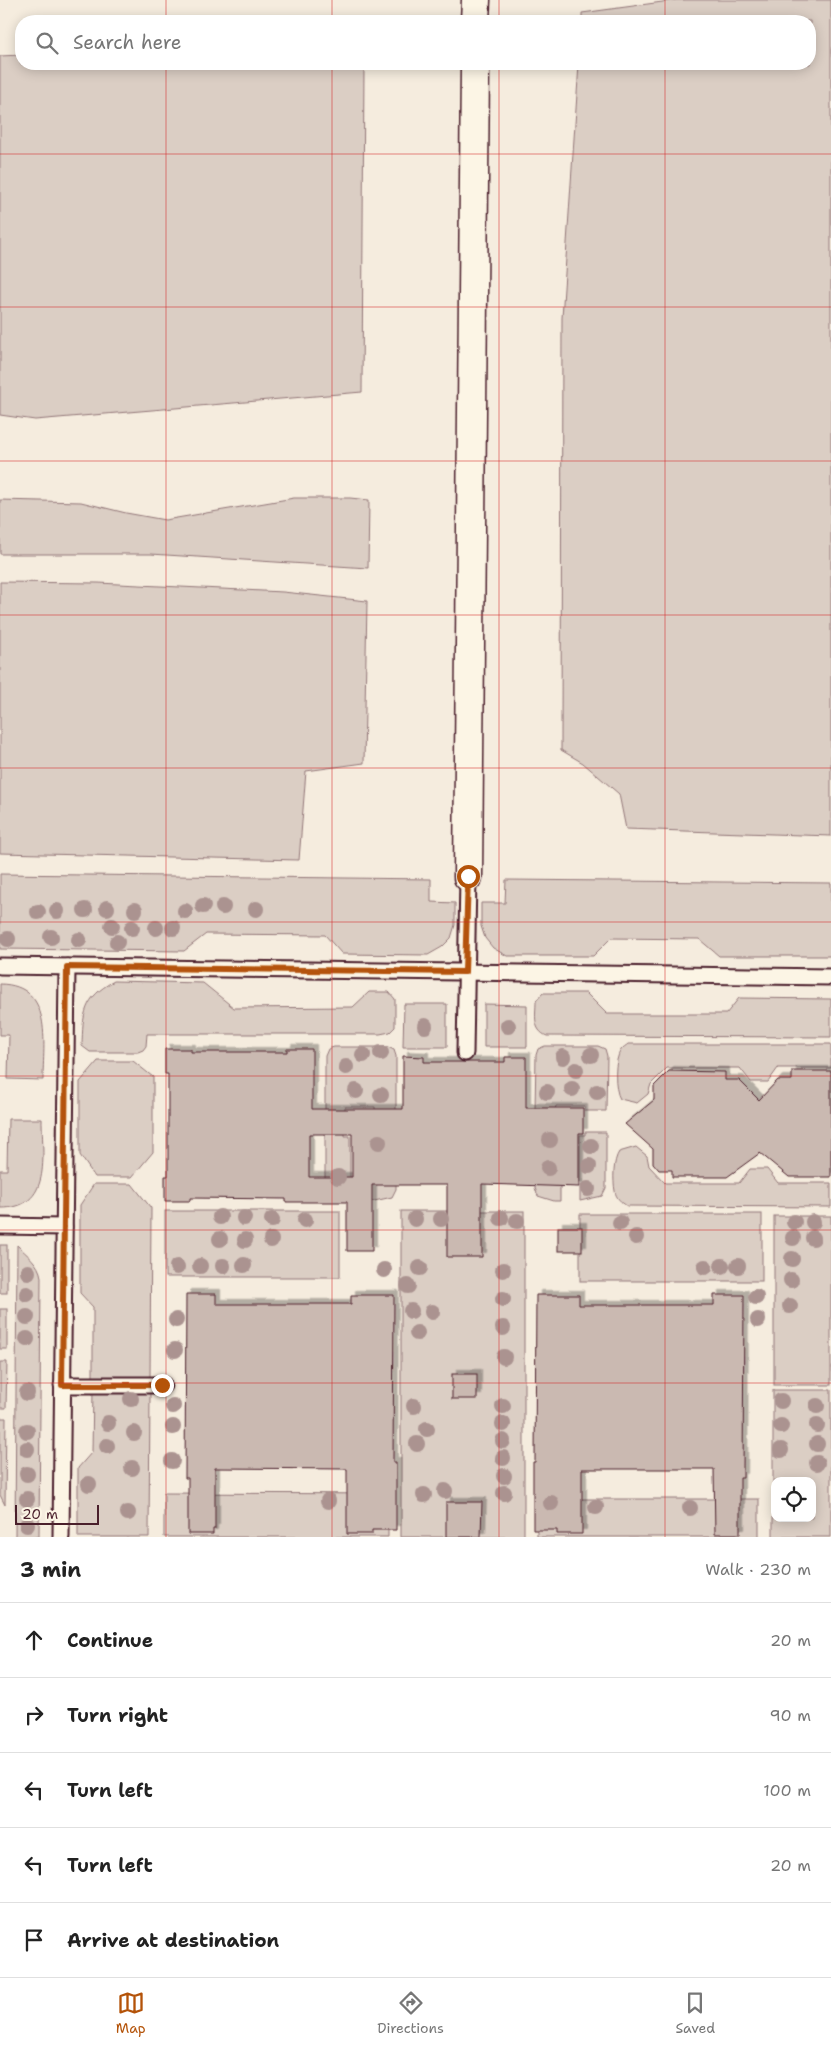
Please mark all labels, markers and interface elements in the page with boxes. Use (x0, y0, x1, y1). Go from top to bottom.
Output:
search box (15, 15, 816, 70)
icon: search (33, 29, 61, 57)
text: Search here (73, 30, 182, 55)
route start (457, 865, 480, 888)
route end (151, 1374, 174, 1397)
map controls (771, 1477, 816, 1522)
button: locate (771, 1477, 816, 1522)
scale bar (15, 1502, 99, 1525)
text: 20 m (22, 1505, 58, 1523)
text: 3 min (20, 1556, 81, 1584)
text: Walk · 230 m (705, 1559, 811, 1580)
icon: ahead (20, 1626, 48, 1654)
text: Continue (67, 1628, 153, 1653)
text: 20 m (770, 1630, 811, 1651)
icon: right (20, 1701, 48, 1729)
text: Turn right (67, 1703, 168, 1728)
text: 90 m (770, 1705, 811, 1726)
icon: left (20, 1776, 48, 1804)
text: Turn left (67, 1778, 153, 1803)
text: 100 m (763, 1780, 811, 1801)
icon: left (20, 1851, 48, 1879)
text: Turn left (67, 1853, 153, 1878)
text: 20 m (770, 1855, 811, 1876)
icon: arrive (20, 1926, 48, 1954)
text: Arrive at destination (67, 1928, 279, 1953)
tab: Map (116, 1989, 146, 2037)
tab: Directions (377, 1989, 444, 2037)
tab: Saved (676, 1989, 715, 2037)

